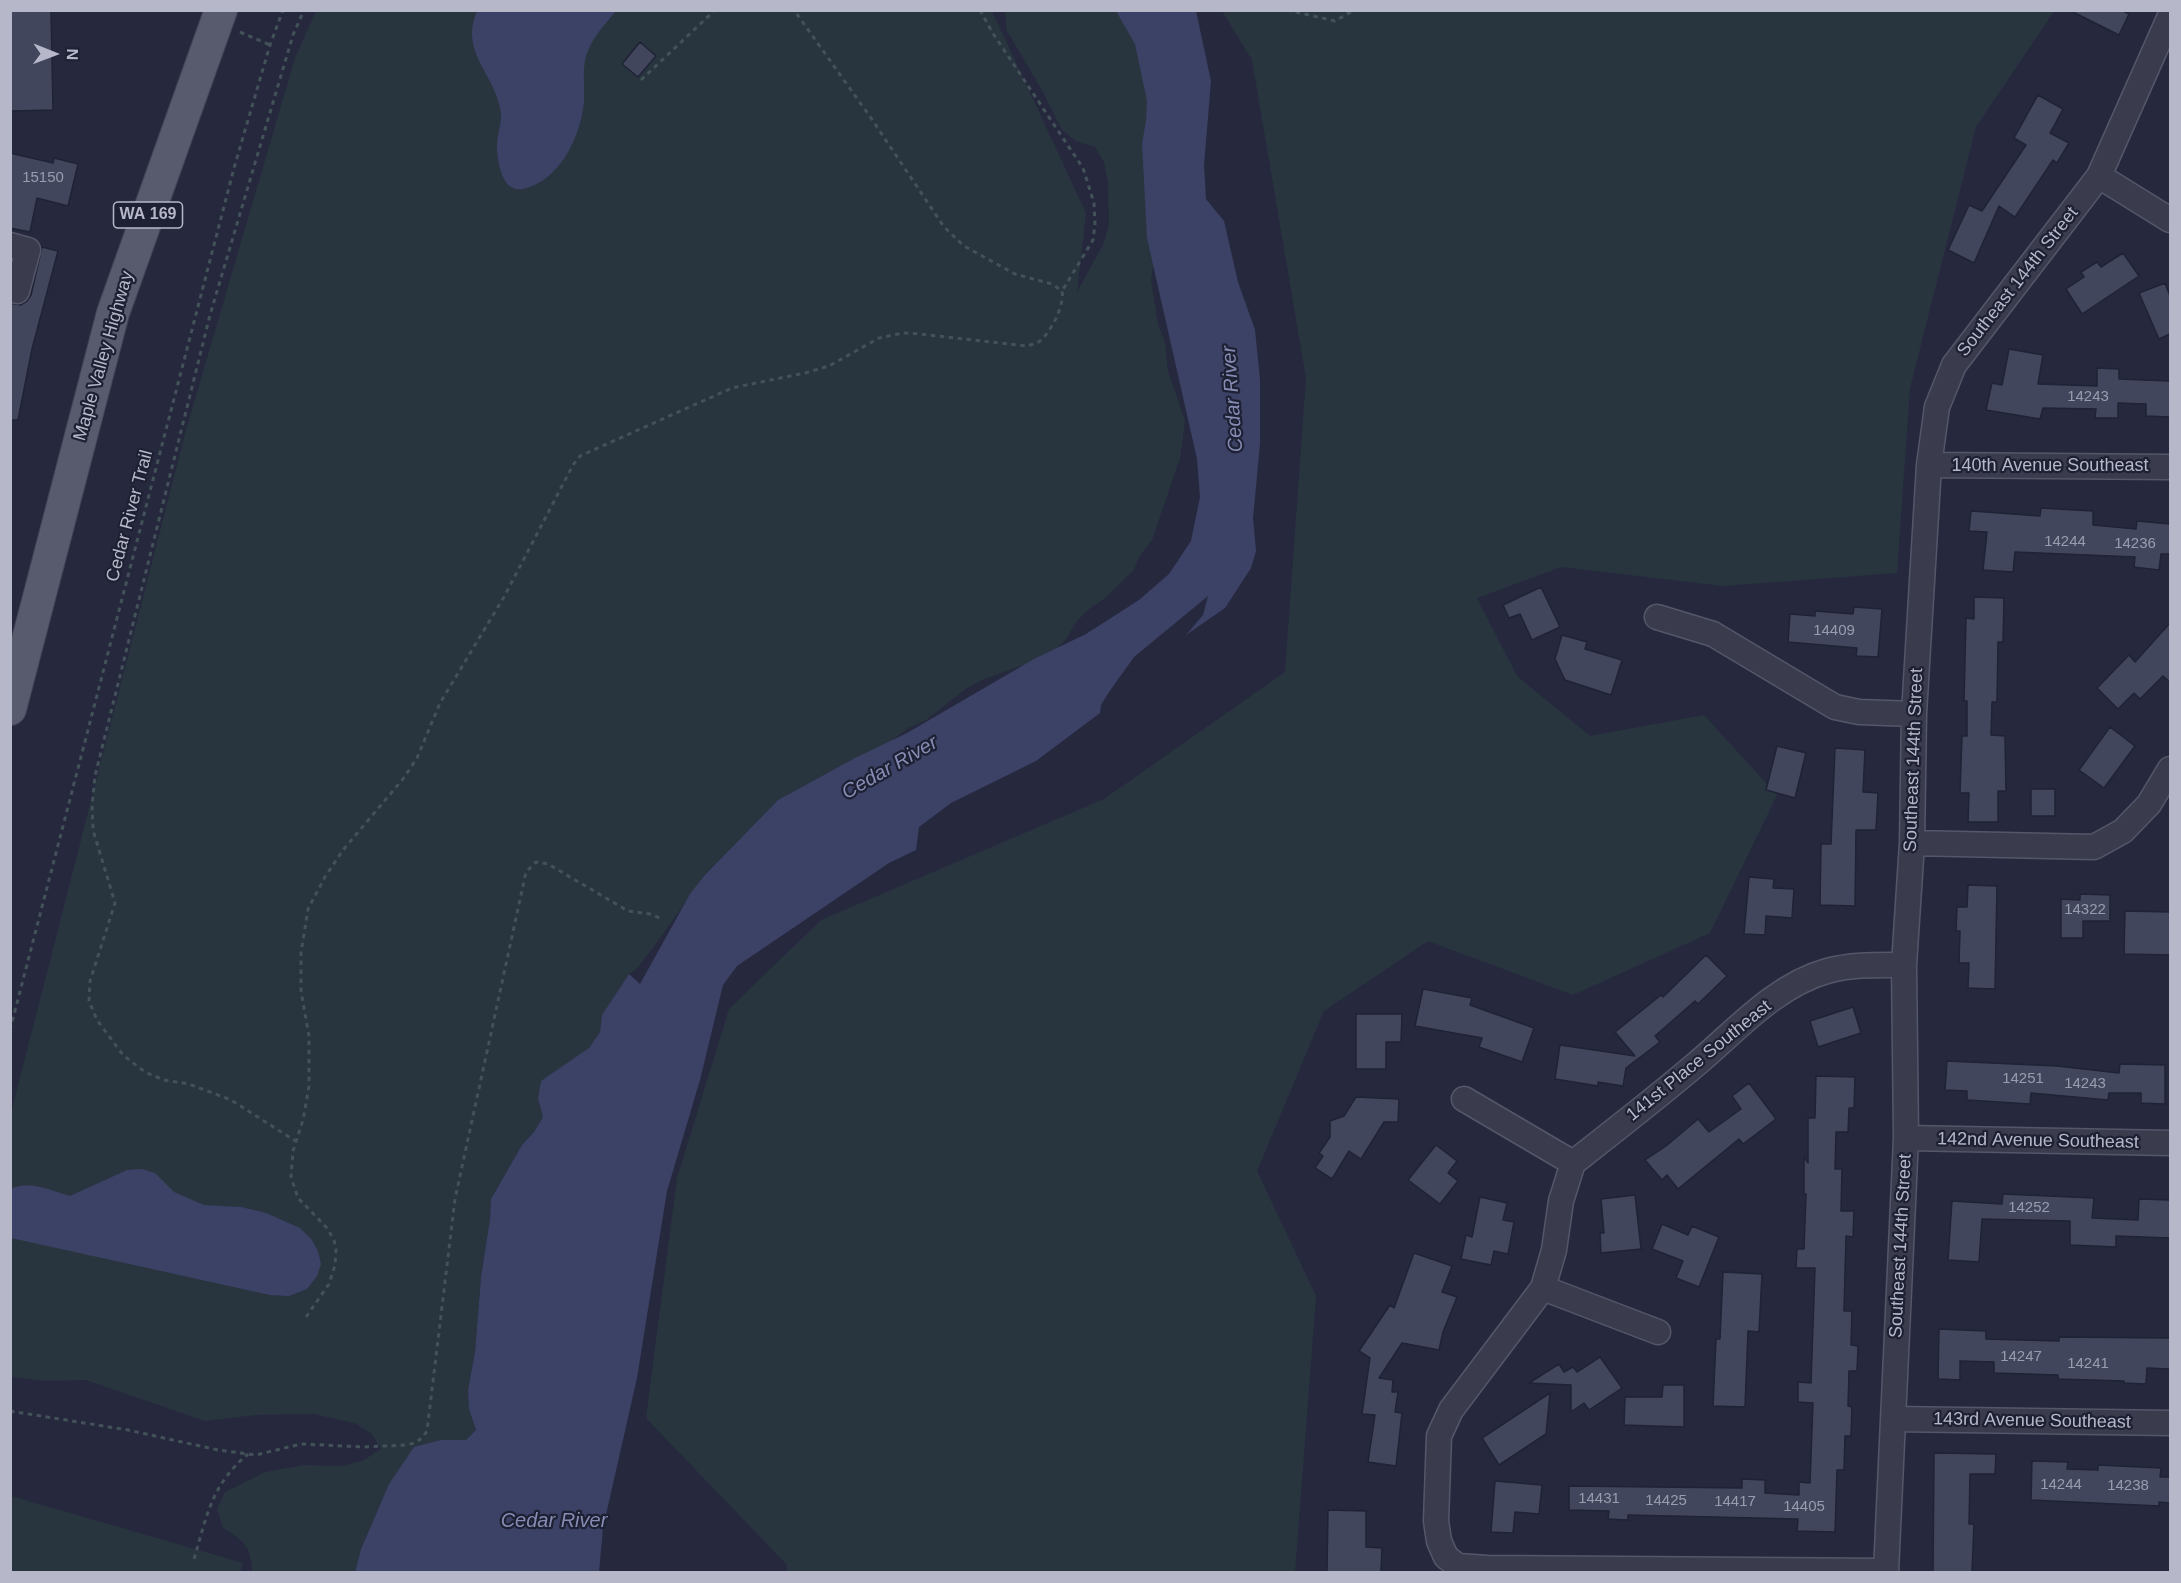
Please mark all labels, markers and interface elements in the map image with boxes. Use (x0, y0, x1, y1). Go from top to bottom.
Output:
north arrow (24, 24, 84, 84)
text: N (64, 48, 81, 60)
house number: 15150 (22, 169, 64, 187)
road number: WA 169 (114, 202, 182, 228)
street label: Southeast 144th Street (1953, 203, 2083, 361)
street label: Maple Valley Highway (69, 269, 139, 443)
water label: Cedar River (1217, 345, 1249, 453)
house number: 14243 (2067, 388, 2109, 406)
street label: Cedar River Trail (102, 448, 158, 584)
street label: 140th Avenue Southeast (1952, 455, 2148, 477)
house number: 14244 (2044, 533, 2086, 551)
house number: 14236 (2114, 535, 2156, 553)
house number: 14409 (1813, 622, 1855, 640)
street label: Southeast 144th Street (1900, 668, 1928, 852)
water label: Cedar River (838, 731, 942, 805)
house number: 14322 (2064, 901, 2106, 919)
street label: 141st Place Southeast (1622, 996, 1776, 1126)
house number: 14251 (2002, 1070, 2044, 1088)
house number: 14243 (2064, 1075, 2106, 1093)
street label: 142nd Avenue Southeast (1937, 1128, 2139, 1154)
street label: Southeast 144th Street (1885, 1153, 1917, 1339)
house number: 14252 (2008, 1199, 2050, 1217)
house number: 14247 (2000, 1348, 2042, 1366)
house number: 14241 (2067, 1355, 2109, 1373)
street label: 143rd Avenue Southeast (1933, 1408, 2131, 1434)
house number: 14244 (2040, 1476, 2082, 1494)
house number: 14238 (2107, 1477, 2149, 1495)
house number: 14431 (1578, 1490, 1620, 1508)
house number: 14425 (1645, 1492, 1687, 1510)
house number: 14417 (1714, 1493, 1756, 1511)
house number: 14405 (1783, 1498, 1825, 1516)
water label: Cedar River (501, 1509, 607, 1533)

